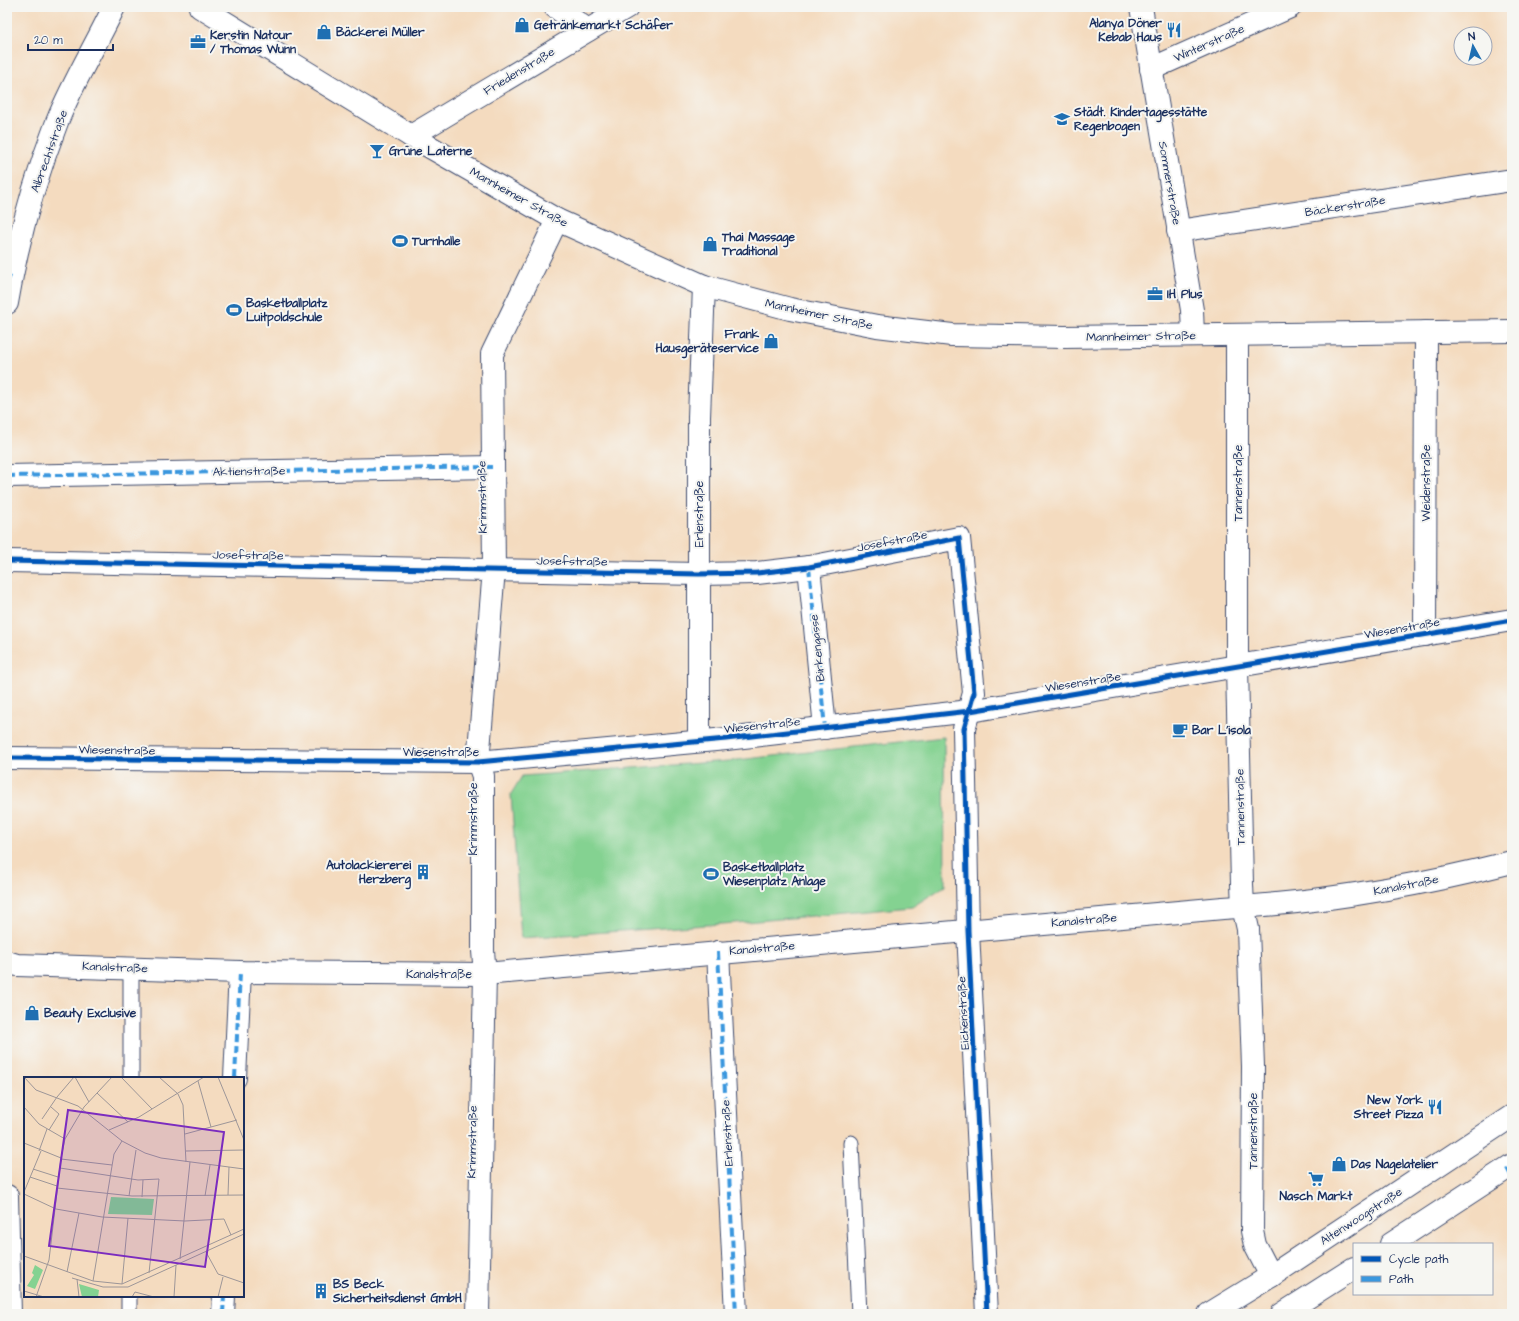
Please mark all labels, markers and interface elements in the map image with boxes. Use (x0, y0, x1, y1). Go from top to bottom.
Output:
place label: Alanya Döner Kebab Haus (1089, 15, 1162, 46)
shop icon: Getränkemarkt Schäfer (513, 16, 531, 34)
place label: Getränkemarkt Schäfer (534, 17, 673, 34)
street label: Winterstraße (1171, 20, 1248, 67)
restaurant icon: Alanya Döner Kebab Haus (1165, 21, 1183, 39)
shop icon: Bäckerei Müller (315, 23, 333, 41)
place label: Bäckerei Müller (336, 24, 425, 41)
scale bar (28, 26, 113, 52)
north arrow (1453, 26, 1493, 66)
place label: Kerstin Natour / Thomas Wunn (210, 27, 296, 58)
text: N (1467, 29, 1476, 45)
text: 20 m (34, 32, 63, 49)
office icon: Kerstin Natour / Thomas Wunn (189, 33, 207, 51)
street label: Friedenstraße (480, 43, 559, 99)
place label: Städt. Kindertagesstätte Regenbogen (1073, 104, 1208, 137)
street label: Albrechtstraße (27, 107, 72, 195)
school or university icon: Städt. Kindertagesstätte Regenbogen (1053, 110, 1071, 128)
street label: Sommerstraße (1154, 140, 1185, 227)
bar icon: Grüne Laterne (368, 142, 386, 160)
place label: Grüne Laterne (389, 143, 473, 160)
street label: Mannheimer Straße (467, 163, 571, 232)
street label: Bäckerstraße (1304, 192, 1387, 221)
place label: Thai Massage Traditional (721, 229, 796, 260)
sports icon: Turnhalle (391, 232, 409, 250)
place label: Turnhalle (411, 233, 461, 250)
shop icon: Thai Massage Traditional (701, 235, 719, 253)
office icon: IH Plus (1146, 285, 1164, 303)
place label: IH Plus (1167, 286, 1203, 303)
place label: Basketballplatz Luitpoldschule (246, 295, 329, 327)
street label: Mannheimer Straße (763, 295, 875, 334)
sports icon: Basketballplatz Luitpoldschule (225, 301, 243, 319)
place label: Frank Hausgeräteservice (656, 326, 760, 359)
street label: Mannheimer Straße (1086, 327, 1197, 346)
shop icon: Frank Hausgeräteservice (762, 332, 780, 350)
street label: Tannenstraße (1230, 444, 1247, 521)
street label: Weidenstraße (1418, 444, 1435, 521)
street label: Krimmstraße (473, 460, 492, 534)
street label: Aktienstraße (212, 462, 286, 481)
street label: Erlenstraße (691, 480, 708, 547)
street label: Josefstraße (855, 526, 929, 557)
street label: Josefstraße (212, 546, 284, 565)
street label: Josefstraße (536, 552, 608, 571)
street label: Birkengasse (805, 613, 830, 682)
street label: Wiesenstraße (1363, 613, 1442, 644)
street label: Wiesenstraße (1044, 668, 1123, 697)
street label: Wiesenstraße (723, 713, 802, 738)
cafe icon: Bar L'isola (1171, 721, 1189, 739)
place label: Bar L'isola (1192, 722, 1252, 739)
street label: Wiesenstraße (78, 741, 156, 760)
street label: Wiesenstraße (403, 744, 480, 761)
street label: Tannenstraße (1231, 768, 1250, 845)
street label: Krimmstraße (465, 782, 482, 856)
place label: Autolackiererei Herzberg (326, 857, 412, 890)
place label: Basketballplatz Wiesenplatz Anlage (722, 859, 826, 892)
building icon: Autolackiererei Herzberg (414, 863, 432, 881)
sports icon: Basketballplatz Wiesenplatz Anlage (702, 865, 720, 883)
street label: Kanalstraße (1372, 871, 1441, 900)
street label: Kanalstraße (1050, 909, 1118, 932)
street label: Kanalstraße (728, 937, 796, 960)
street label: Kanalstraße (82, 958, 149, 977)
street label: Kanalstraße (406, 966, 472, 983)
street label: Eichenstraße (953, 975, 974, 1050)
shop icon: Beauty Exclusive (23, 1004, 41, 1022)
place label: Beauty Exclusive (44, 1005, 137, 1023)
inset map (24, 1077, 244, 1297)
street label: Tannenstraße (1245, 1092, 1262, 1169)
place label: New York Street Pizza (1353, 1092, 1424, 1123)
restaurant icon: New York Street Pizza (1426, 1098, 1444, 1116)
street label: Erlenstraße (717, 1099, 738, 1167)
street label: Krimmstraße (463, 1105, 482, 1179)
shop icon: Das Nagelatelier (1330, 1155, 1348, 1173)
place label: Das Nagelatelier (1351, 1156, 1439, 1175)
supermarket icon: Nasch Markt (1307, 1170, 1325, 1188)
street label: Altenwoogstraße (1317, 1183, 1407, 1250)
place label: Nasch Markt (1280, 1188, 1353, 1205)
legend (1353, 1243, 1493, 1295)
text: Cycle path (1389, 1251, 1448, 1269)
text: Path (1389, 1271, 1414, 1288)
place label: BS Beck Sicherheitsdienst GmbH (332, 1276, 463, 1307)
building icon: BS Beck Sicherheitsdienst GmbH (312, 1282, 330, 1300)

